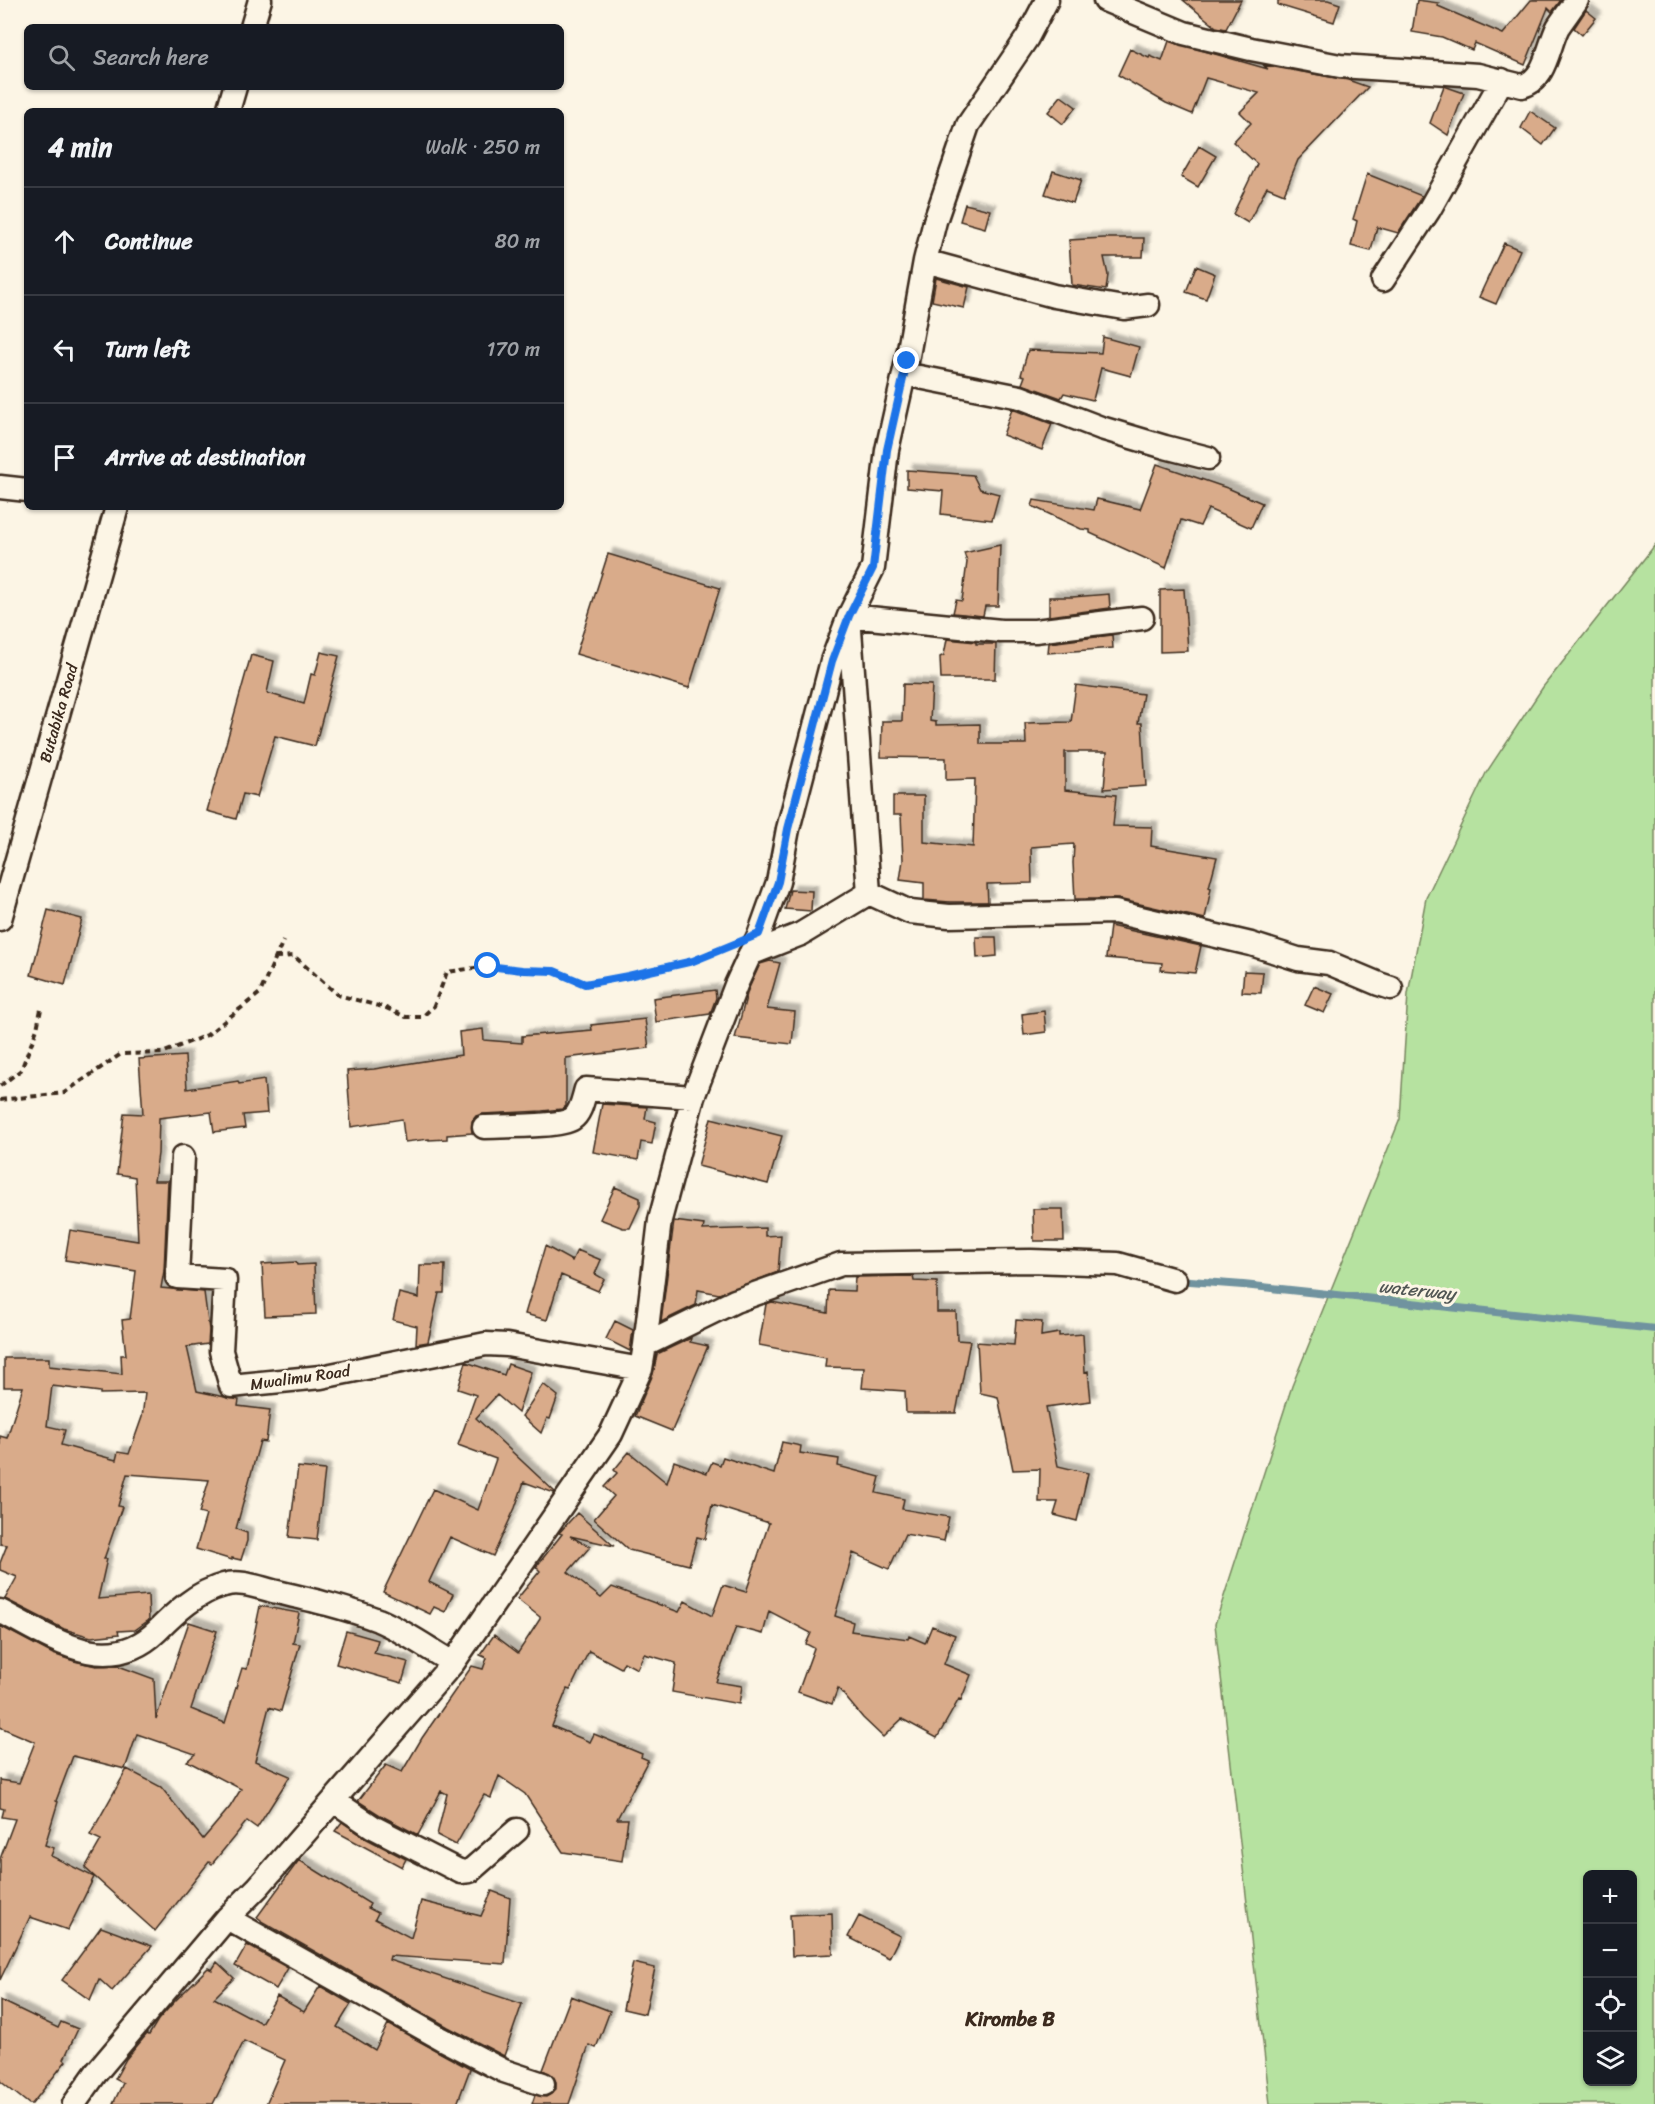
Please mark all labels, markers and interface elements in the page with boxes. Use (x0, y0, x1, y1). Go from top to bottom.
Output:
search box (24, 24, 564, 90)
text: Search here (93, 38, 209, 77)
icon: search (45, 41, 78, 74)
text: 4 min (48, 124, 112, 170)
text: Walk · 250 m (426, 130, 540, 165)
text: Continue (105, 222, 193, 261)
text: 80 m (495, 224, 540, 259)
icon: ahead (48, 225, 81, 258)
text: Turn left (105, 330, 190, 369)
text: 170 m (487, 332, 540, 367)
icon: left (48, 333, 81, 366)
route end (893, 347, 919, 373)
text: Arrive at destination (105, 438, 306, 477)
icon: arrive (48, 441, 81, 474)
street label: Butabika Road (31, 659, 87, 766)
route start (474, 952, 500, 978)
water label: waterway (1377, 1270, 1459, 1310)
street label: Mwalimu Road (248, 1356, 353, 1399)
map controls (1583, 1870, 1637, 2086)
button: + (1583, 1870, 1637, 1924)
button: − (1583, 1924, 1637, 1978)
button: locate (1583, 1978, 1637, 2032)
district label: Kirombe B (964, 2002, 1055, 2037)
button: layers (1583, 2032, 1637, 2086)

